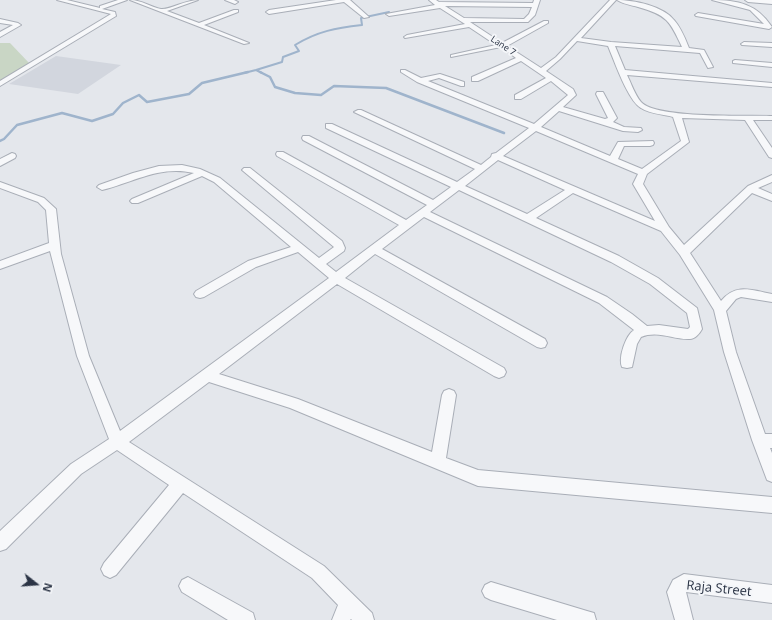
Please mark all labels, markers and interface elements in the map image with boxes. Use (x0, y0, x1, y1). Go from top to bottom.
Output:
street label: Lane 7 (488, 34, 518, 58)
north arrow (16, 564, 56, 604)
street label: Raja Street (686, 578, 752, 600)
text: N (39, 581, 56, 594)

